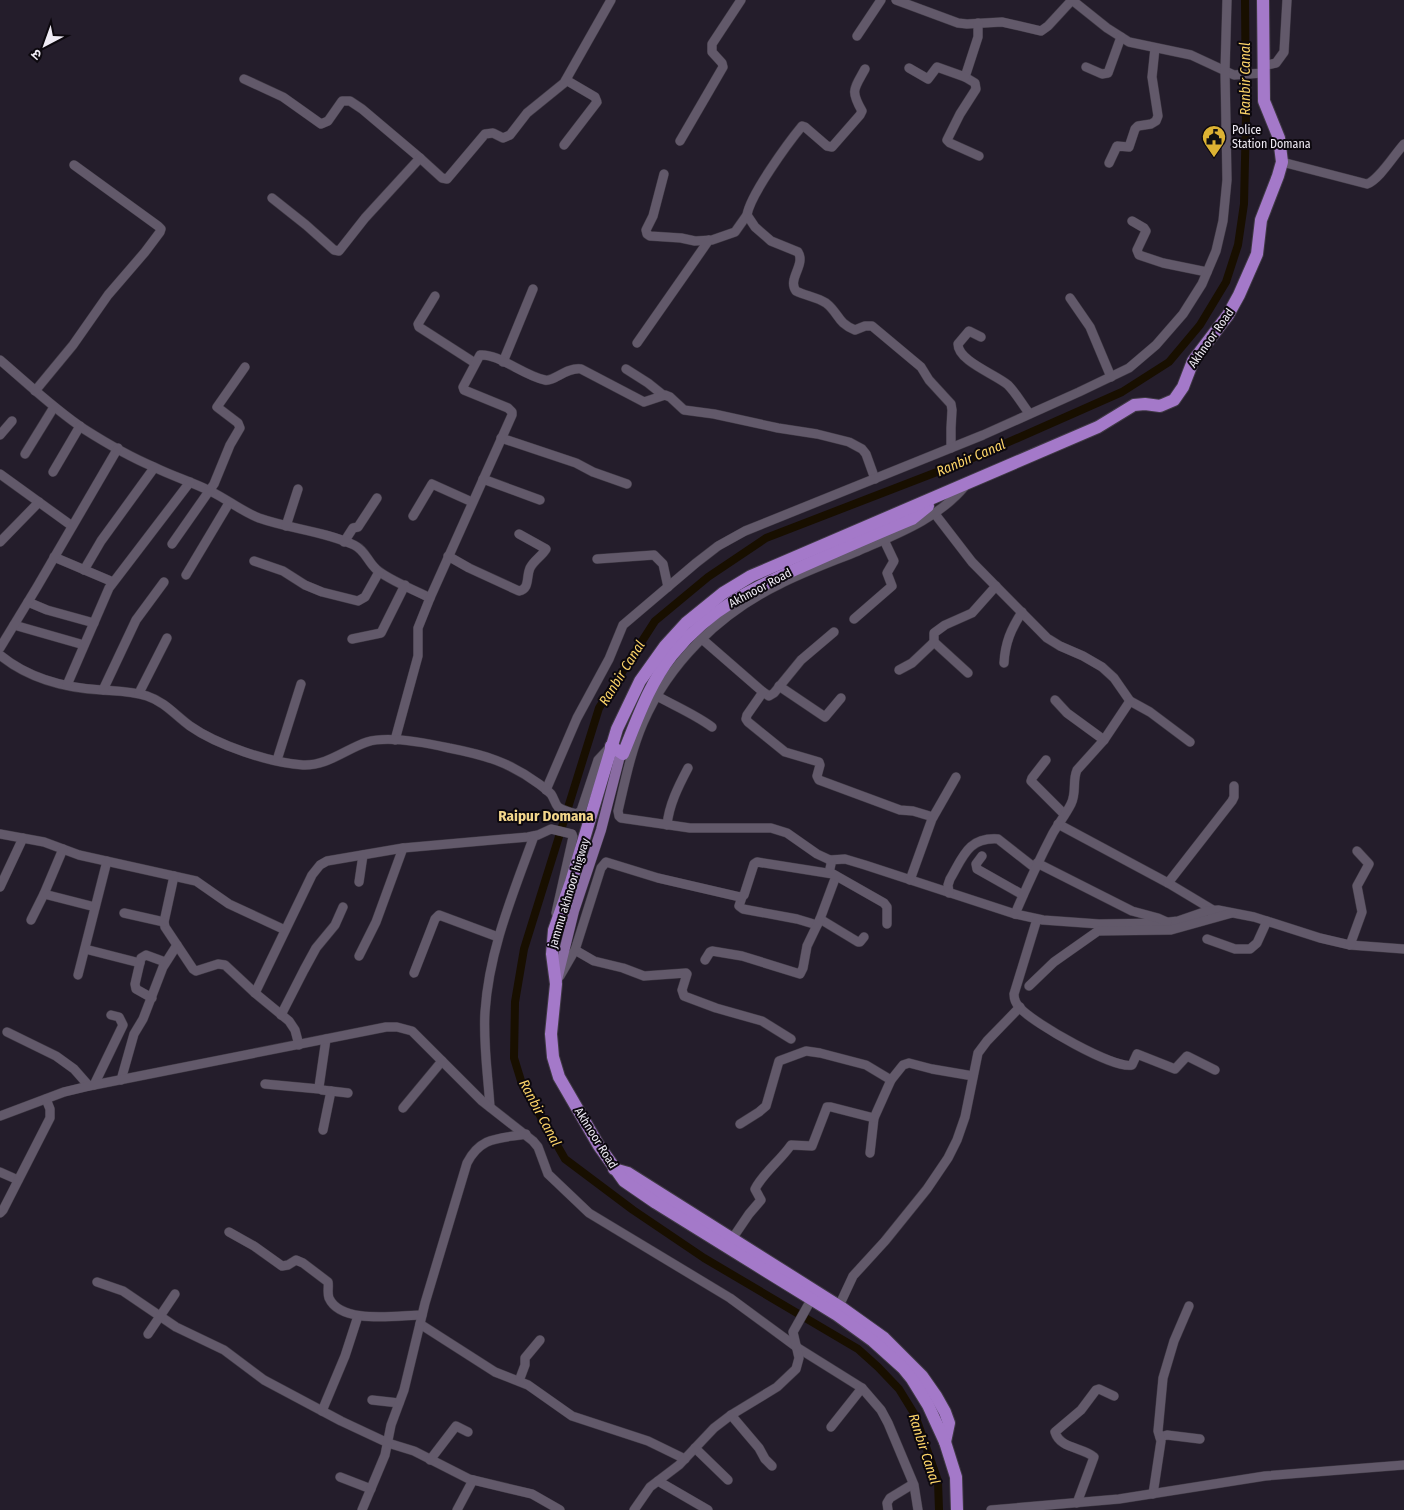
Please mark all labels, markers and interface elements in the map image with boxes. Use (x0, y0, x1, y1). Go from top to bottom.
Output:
north arrow (20, 20, 70, 70)
water label: Ranbir Canal (1237, 42, 1254, 116)
text: उ (28, 45, 45, 64)
place label: Police Station Domana (1232, 123, 1311, 151)
public building icon: Police Station Domana (1201, 124, 1227, 158)
street label: Akhnoor Road (1185, 306, 1237, 370)
water label: Ranbir Canal (934, 436, 1008, 480)
street label: Akhnoor Road (726, 566, 794, 610)
water label: Ranbir Canal (595, 637, 649, 709)
district label: Raipur Domana (498, 807, 594, 825)
street label: jammu akhnoor higway (545, 836, 593, 950)
water label: Ranbir Canal (515, 1077, 565, 1150)
street label: Akhnoor Road (572, 1105, 620, 1171)
water label: Ranbir Canal (905, 1412, 944, 1487)

